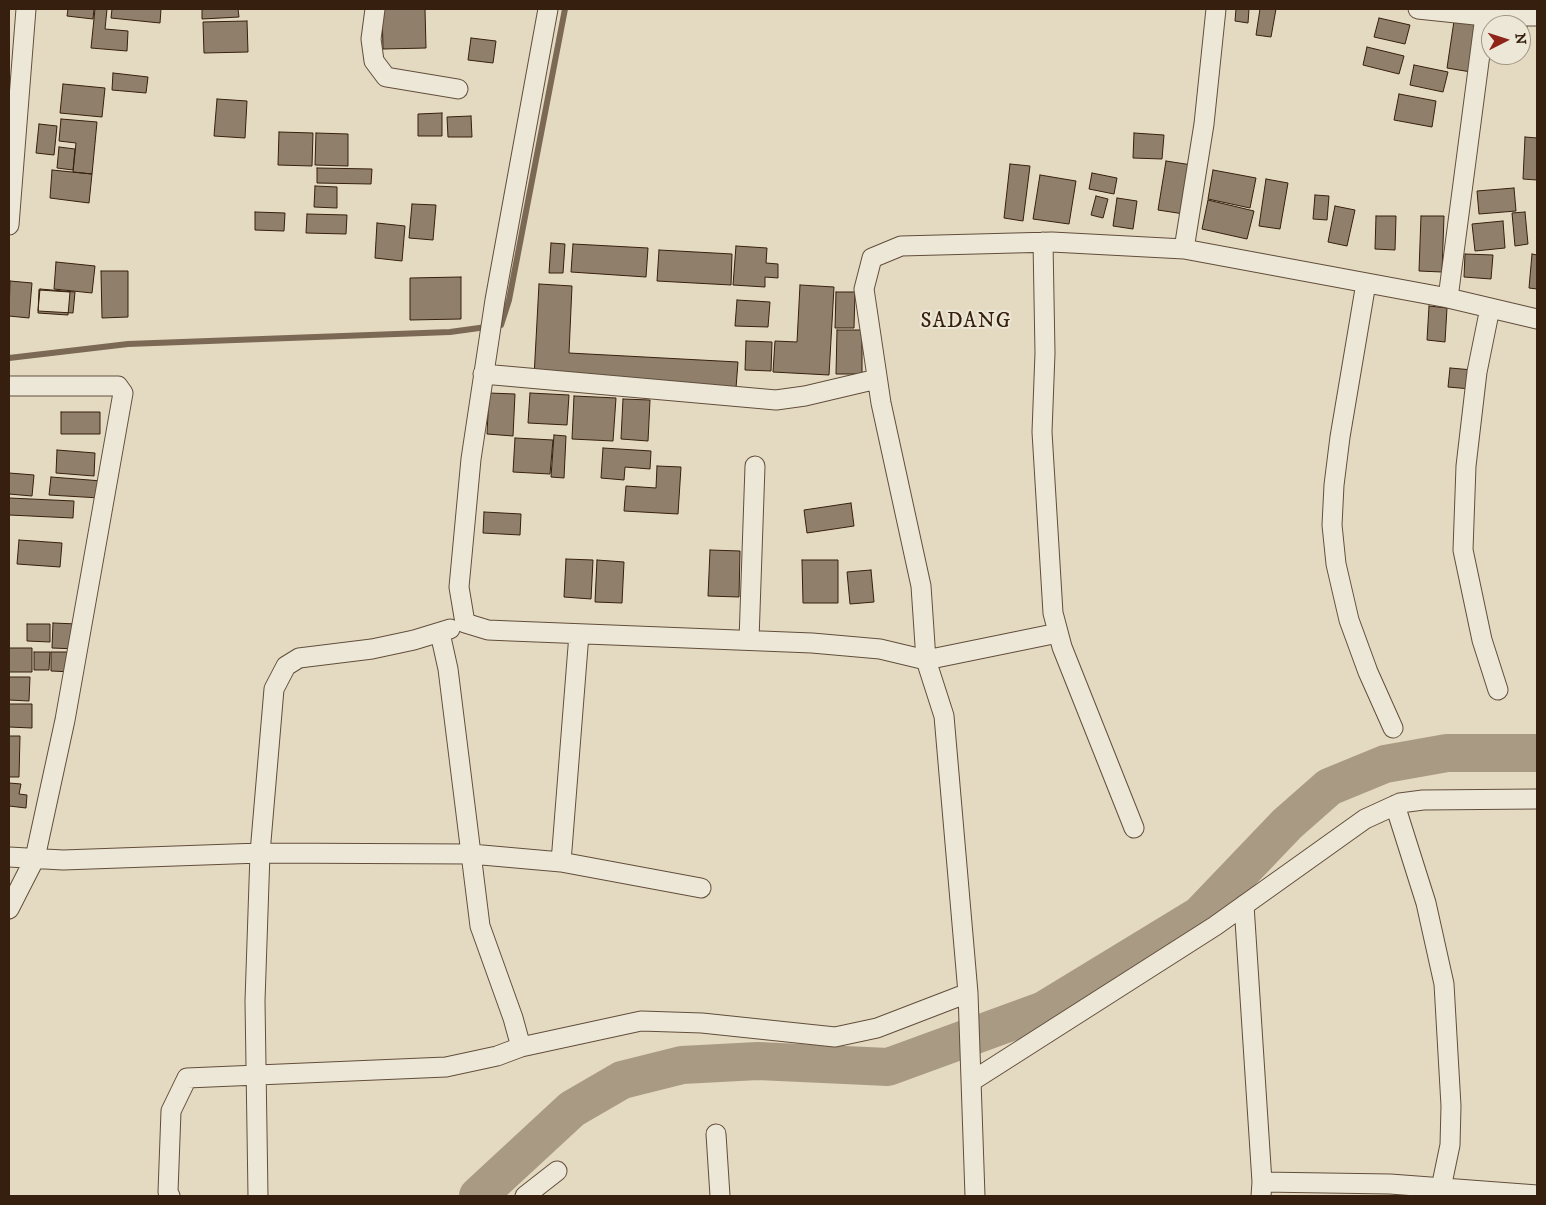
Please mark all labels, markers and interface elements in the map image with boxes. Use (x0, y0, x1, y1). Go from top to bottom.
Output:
north arrow (1481, 15, 1531, 65)
text: N (1510, 32, 1529, 45)
district label: SADANG (920, 310, 1012, 336)

